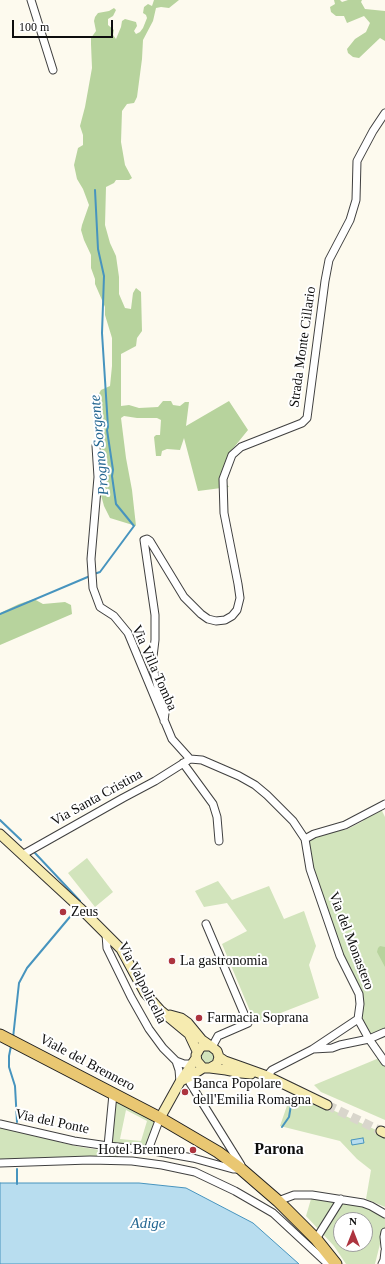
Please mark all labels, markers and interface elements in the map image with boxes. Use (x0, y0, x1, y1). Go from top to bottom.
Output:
scale bar (14, 12, 115, 38)
text: 100 m (19, 20, 49, 34)
street label: Strada Monte Cillario (286, 285, 320, 409)
water label: Progno Sorgente (87, 394, 113, 496)
street label: Via Villa Tomba (128, 622, 180, 714)
street label: Via Santa Cristina (48, 766, 146, 830)
street label: Via del Monastero (325, 890, 377, 992)
place label: Zeus (71, 904, 98, 920)
marker: Zeus (58, 907, 68, 917)
street label: Via Valpolicella (114, 939, 170, 1027)
place label: La gastronomia (180, 953, 267, 969)
marker: La gastronomia (167, 956, 177, 966)
place label: Farmacia Soprana (207, 1010, 308, 1026)
marker: Farmacia Soprana (194, 1013, 204, 1023)
street label: Viale del Brennero (36, 1031, 138, 1095)
place label: Banca Popolare dell'Emilia Romagna (193, 1076, 311, 1108)
marker: Banca Popolare dell'Emilia Romagna (180, 1087, 190, 1097)
street label: Via del Ponte (13, 1106, 91, 1138)
district label: Parona (254, 1140, 304, 1160)
place label: Hotel Brennero (98, 1142, 185, 1158)
marker: Hotel Brennero (188, 1145, 198, 1155)
north arrow (333, 1212, 373, 1252)
water label: Adige (131, 1215, 165, 1233)
text: N (349, 1215, 357, 1227)

